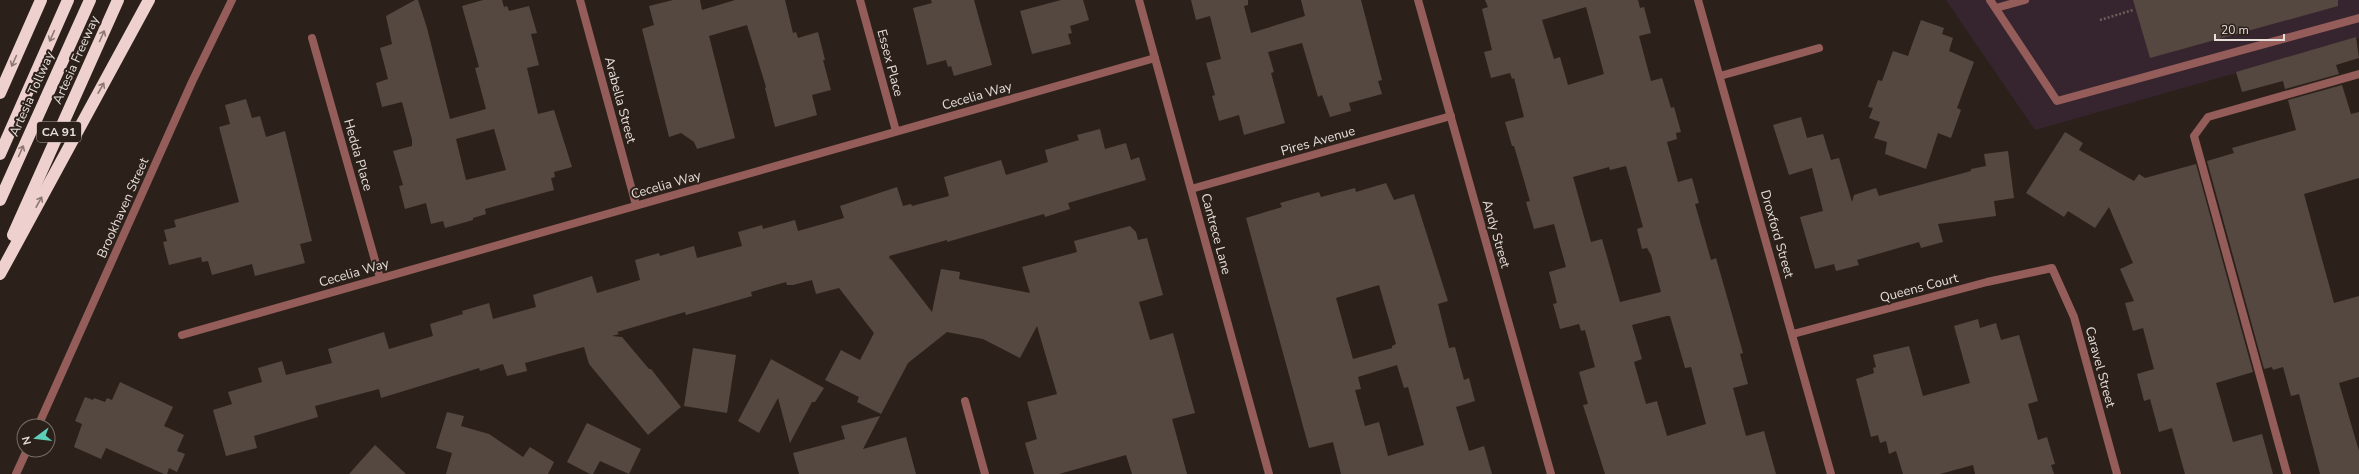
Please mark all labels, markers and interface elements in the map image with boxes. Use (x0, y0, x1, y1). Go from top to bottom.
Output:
street label: Artesia Freeway (48, 13, 104, 107)
scale bar (2215, 16, 2284, 42)
text: 20 m (2221, 22, 2249, 38)
street label: Essex Place (872, 27, 908, 99)
one-way arrow (48, 29, 55, 41)
one-way arrow (99, 31, 106, 43)
street label: Artesia Tollway (5, 48, 59, 139)
one-way arrow (10, 55, 17, 67)
street label: Arabella Street (600, 55, 640, 146)
street label: Cecelia Way (940, 77, 1014, 115)
one-way arrow (98, 82, 105, 94)
street label: Hedda Place (339, 117, 377, 193)
road number: CA 91 (37, 122, 81, 142)
street label: Pires Avenue (1279, 122, 1357, 160)
one-way arrow (18, 146, 26, 158)
street label: Brookhaven Street (93, 154, 153, 261)
street label: Cecelia Way (629, 166, 703, 204)
street label: Droxford Street (1756, 188, 1798, 280)
street label: Cantrece Lane (1197, 191, 1235, 277)
one-way arrow (35, 197, 43, 209)
street label: Andy Street (1478, 198, 1514, 271)
street label: Cecelia Way (317, 254, 391, 292)
street label: Queens Court (1878, 269, 1961, 307)
street label: Caravel Street (2081, 325, 2120, 410)
north arrow (16, 418, 56, 458)
text: N (19, 435, 35, 446)

